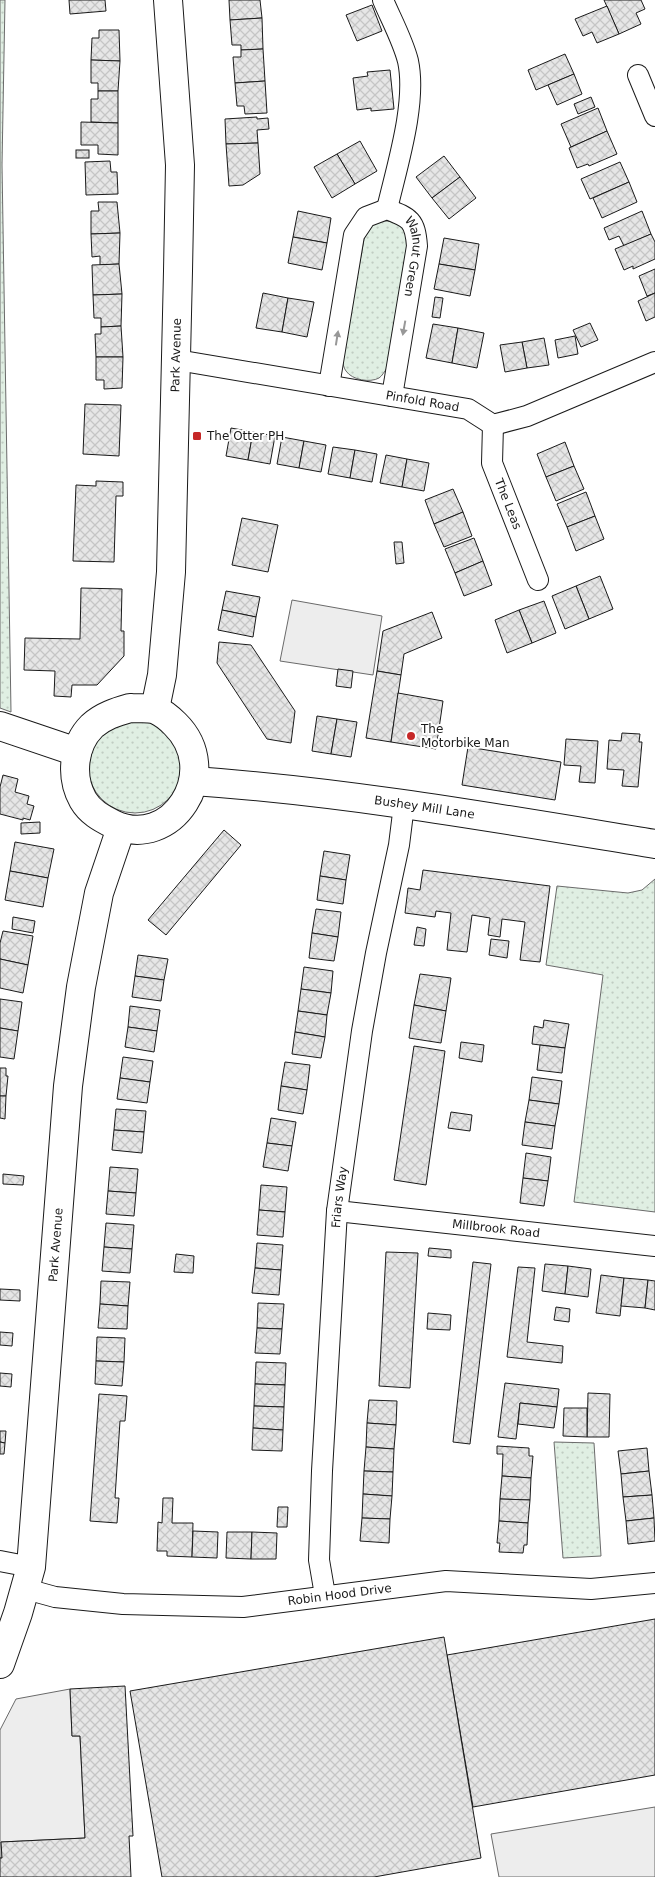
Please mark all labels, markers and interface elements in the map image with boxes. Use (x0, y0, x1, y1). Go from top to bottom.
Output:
street label: Walnut Green (402, 213, 424, 298)
street label: Park Avenue (168, 318, 184, 393)
one-way arrow (399, 320, 407, 336)
one-way arrow (333, 330, 341, 346)
street label: Pinfold Road (385, 388, 460, 414)
place label: The Otter PH (206, 429, 284, 443)
marker: The Otter PH (191, 430, 203, 442)
street label: The Leas (491, 475, 524, 531)
place label: The Motorbike Man (420, 722, 510, 750)
marker: The Motorbike Man (405, 730, 417, 742)
street label: Bushey Mill Lane (373, 793, 476, 822)
street label: Friars Way (329, 1165, 350, 1229)
street label: Park Avenue (46, 1207, 66, 1282)
street label: Millbrook Road (451, 1217, 541, 1240)
street label: Robin Hood Drive (287, 1581, 393, 1608)

